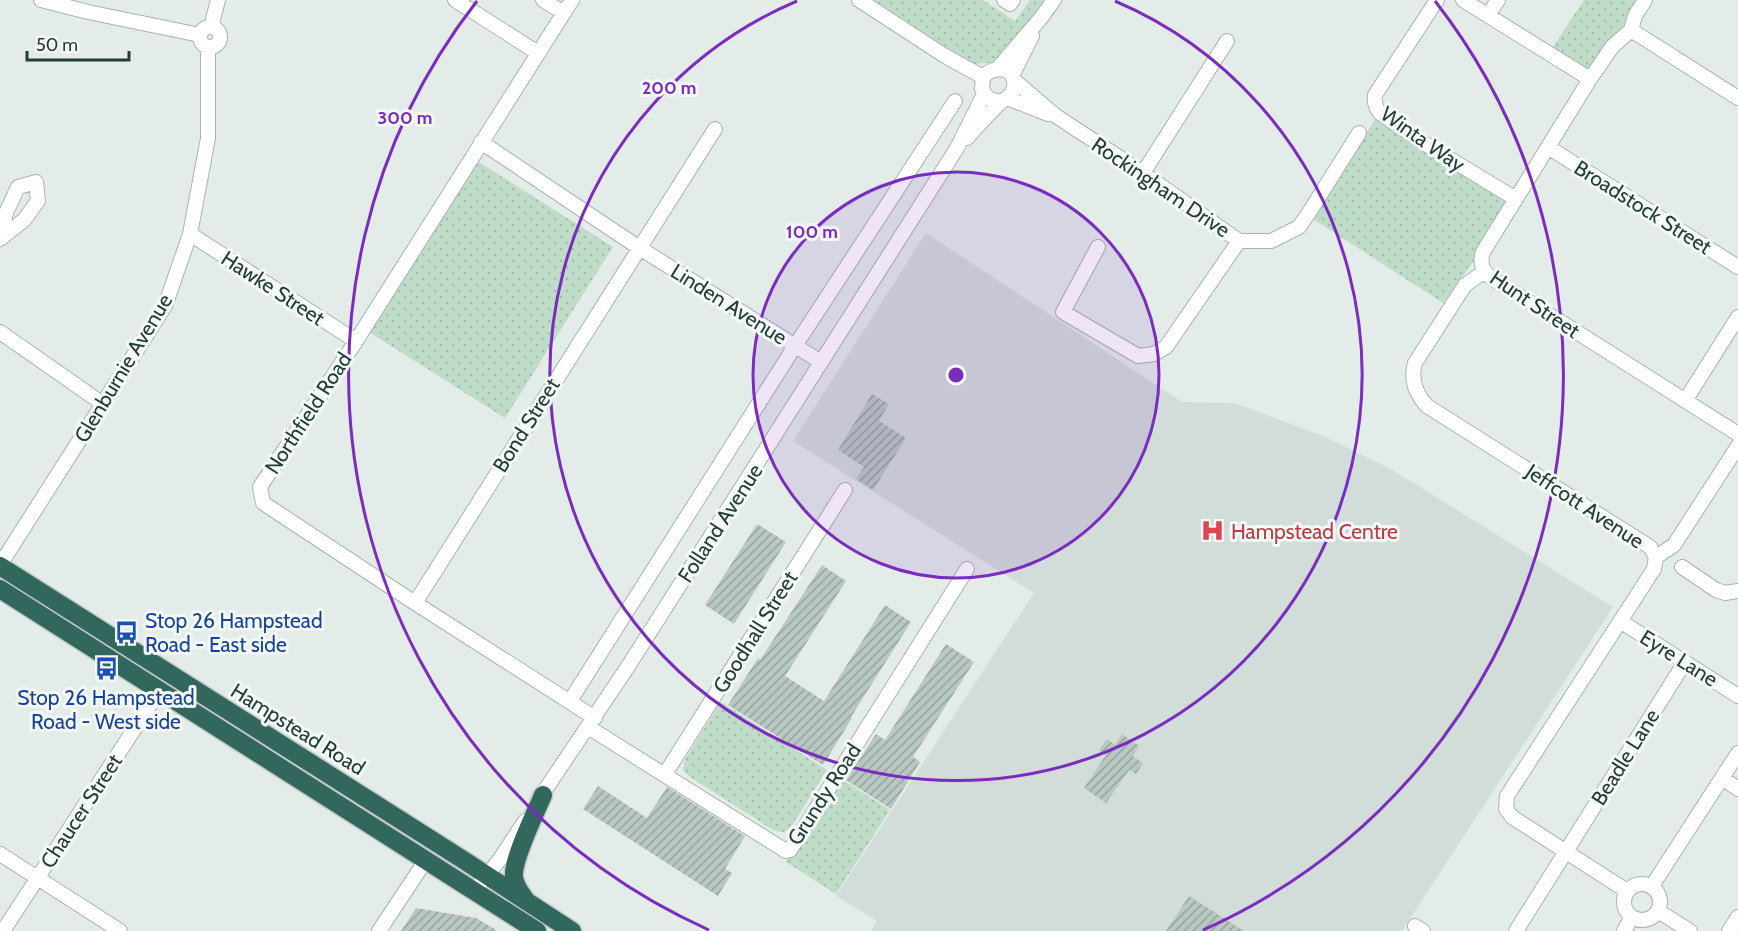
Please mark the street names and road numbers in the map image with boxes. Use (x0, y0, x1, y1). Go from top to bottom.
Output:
street label: Winta Way (1376, 101, 1470, 177)
street label: Rockingham Drive (1087, 132, 1235, 243)
street label: Broadstock Street (1570, 155, 1716, 259)
street label: Hawke Street (217, 245, 329, 331)
street label: Linden Avenue (666, 258, 792, 350)
street label: Hunt Street (1485, 265, 1585, 343)
street label: Glenburnie Avenue (69, 289, 177, 447)
street label: Northfield Road (259, 347, 357, 479)
street label: Bond Street (487, 373, 565, 477)
street label: Jeffcott Avenue (1520, 458, 1649, 554)
street label: Folland Avenue (672, 459, 768, 587)
street label: Goodhall Street (708, 567, 802, 697)
street label: Eyre Lane (1636, 624, 1723, 692)
street label: Hampstead Road (226, 678, 370, 780)
street label: Beadle Lane (1586, 704, 1664, 810)
street label: Grundy Road (782, 739, 866, 849)
street label: Chaucer Street (35, 749, 127, 873)

